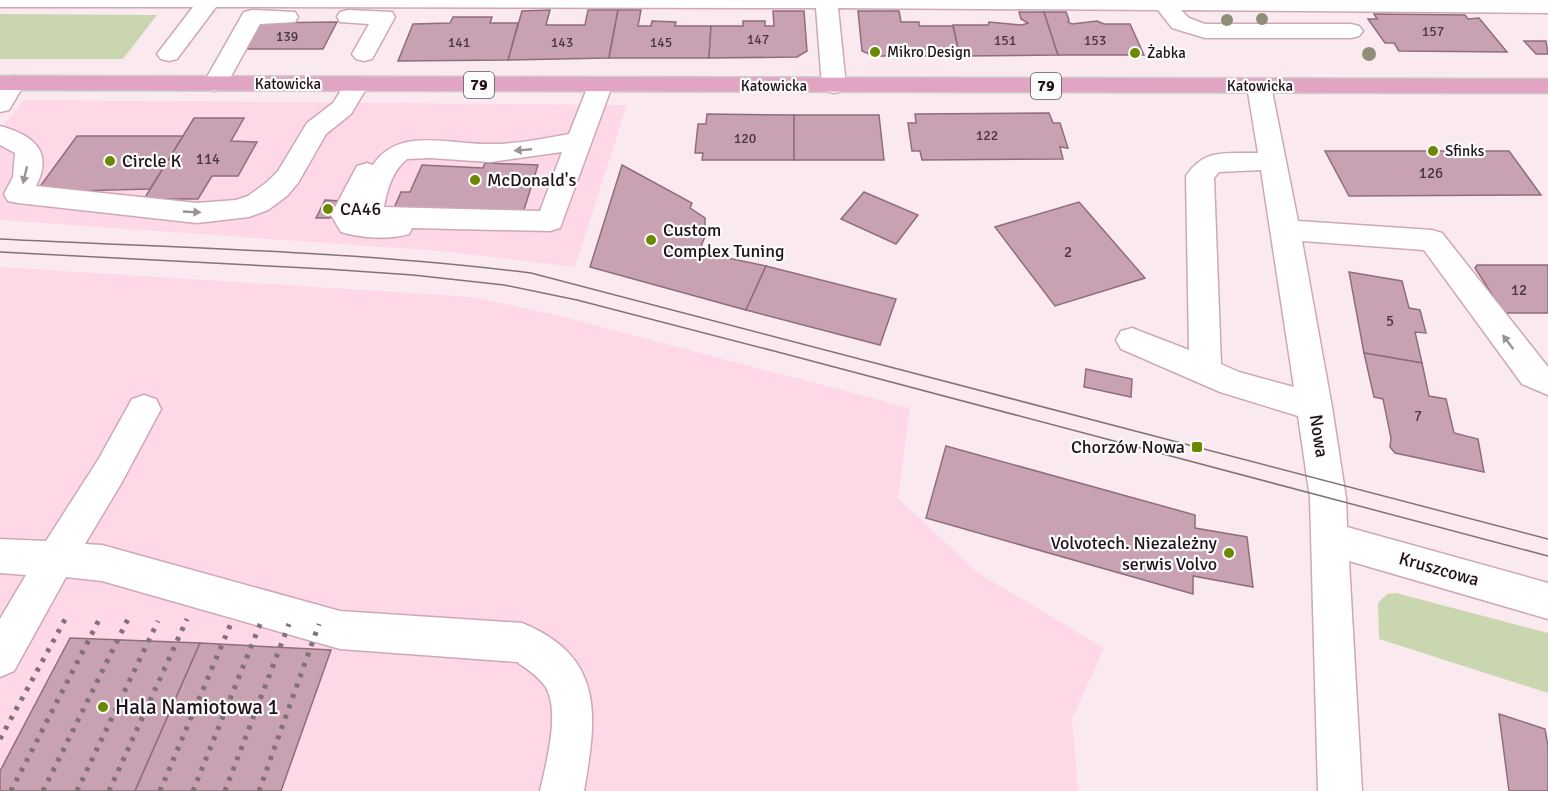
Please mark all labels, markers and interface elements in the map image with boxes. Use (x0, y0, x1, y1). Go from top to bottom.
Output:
house number: 157 (1422, 23, 1444, 40)
house number: 139 (276, 28, 298, 45)
house number: 147 (747, 31, 769, 48)
house number: 151 (994, 32, 1016, 49)
house number: 153 (1084, 32, 1106, 49)
house number: 141 (448, 34, 470, 51)
house number: 143 (551, 34, 573, 51)
house number: 145 (650, 34, 672, 51)
place label: Mikro Design (887, 43, 971, 61)
place label: Żabka (1147, 44, 1186, 62)
marker: Mikro Design (868, 45, 882, 59)
marker: Żabka (1128, 46, 1142, 60)
road number: 79 (464, 72, 494, 98)
road number: 79 (1031, 73, 1061, 99)
street label: Katowicka (255, 75, 321, 93)
street label: Katowicka (741, 77, 807, 95)
street label: Katowicka (1227, 77, 1293, 95)
house number: 122 (976, 127, 998, 144)
house number: 120 (734, 130, 756, 147)
place label: Sfinks (1445, 142, 1485, 160)
marker: Sfinks (1426, 144, 1440, 158)
one-way arrow (514, 145, 533, 155)
place label: Circle K (122, 150, 182, 172)
house number: 114 (196, 150, 220, 168)
marker: Circle K (103, 154, 117, 168)
house number: 126 (1419, 164, 1443, 182)
one-way arrow (20, 166, 29, 185)
place label: McDonald's (487, 169, 576, 191)
marker: McDonald's (468, 173, 482, 187)
place label: CA46 (340, 198, 381, 220)
marker: CA46 (321, 202, 335, 216)
one-way arrow (183, 208, 202, 217)
place label: Custom Complex Tuning (663, 219, 785, 262)
marker: Custom Complex Tuning (644, 233, 658, 247)
house number: 2 (1064, 243, 1072, 261)
house number: 12 (1511, 281, 1527, 299)
house number: 5 (1386, 312, 1394, 330)
one-way arrow (1502, 334, 1514, 350)
house number: 7 (1414, 407, 1422, 425)
street label: Nowa (1305, 413, 1333, 459)
place label: Chorzów Nowa (1071, 436, 1185, 458)
marker: Chorzów Nowa (1190, 440, 1204, 454)
place label: Volvotech. Niezależny serwis Volvo (1050, 532, 1218, 575)
marker: Volvotech. Niezależny serwis Volvo (1222, 546, 1236, 560)
street label: Kruszcowa (1396, 547, 1482, 591)
place label: Hala Namiotowa 1 (115, 694, 279, 720)
marker: Hala Namiotowa 1 (96, 700, 110, 714)

